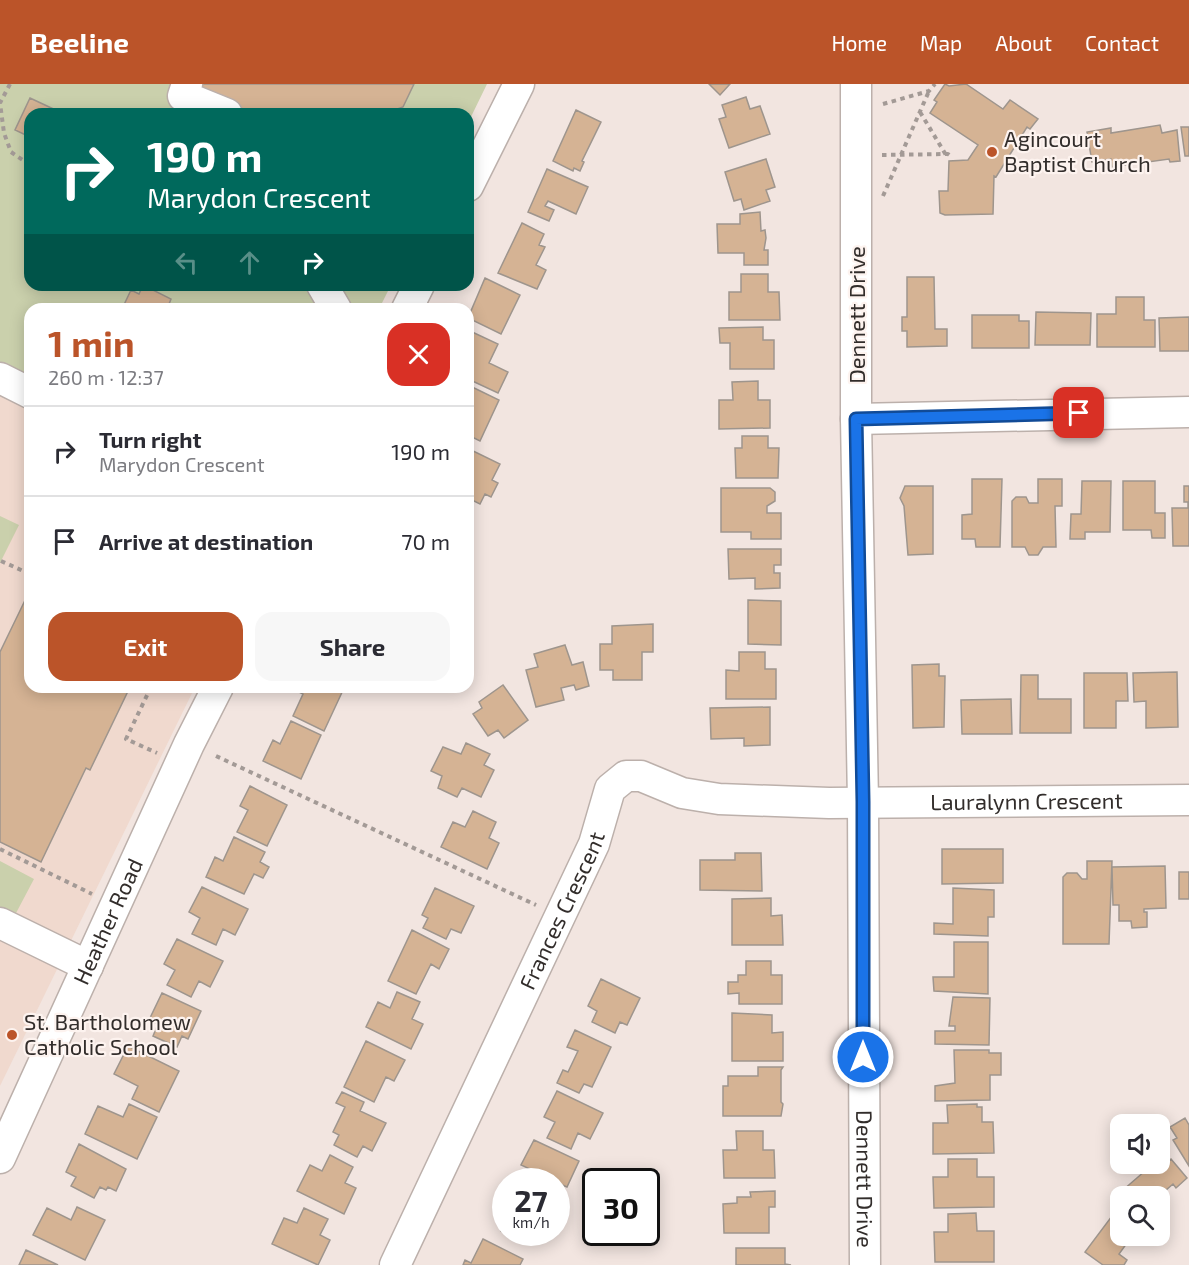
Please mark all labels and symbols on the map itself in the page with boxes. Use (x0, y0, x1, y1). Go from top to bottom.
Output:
place label: Agincourt Baptist Church (1004, 125, 1151, 176)
marker: Agincourt Baptist Church (985, 145, 999, 159)
street label: Dennett Drive (843, 246, 869, 384)
pin (1053, 387, 1104, 438)
street label: Lauralynn Crescent (930, 787, 1123, 814)
street label: Frances Crescent (513, 829, 609, 993)
street label: Heather Road (67, 854, 147, 988)
place label: St. Bartholomew Catholic School (24, 1008, 191, 1059)
position arrow (831, 1025, 895, 1089)
marker: St. Bartholomew Catholic School (5, 1028, 19, 1042)
street label: Dennett Drive (852, 1110, 879, 1248)
speed limit sign: 30 (582, 1168, 660, 1246)

